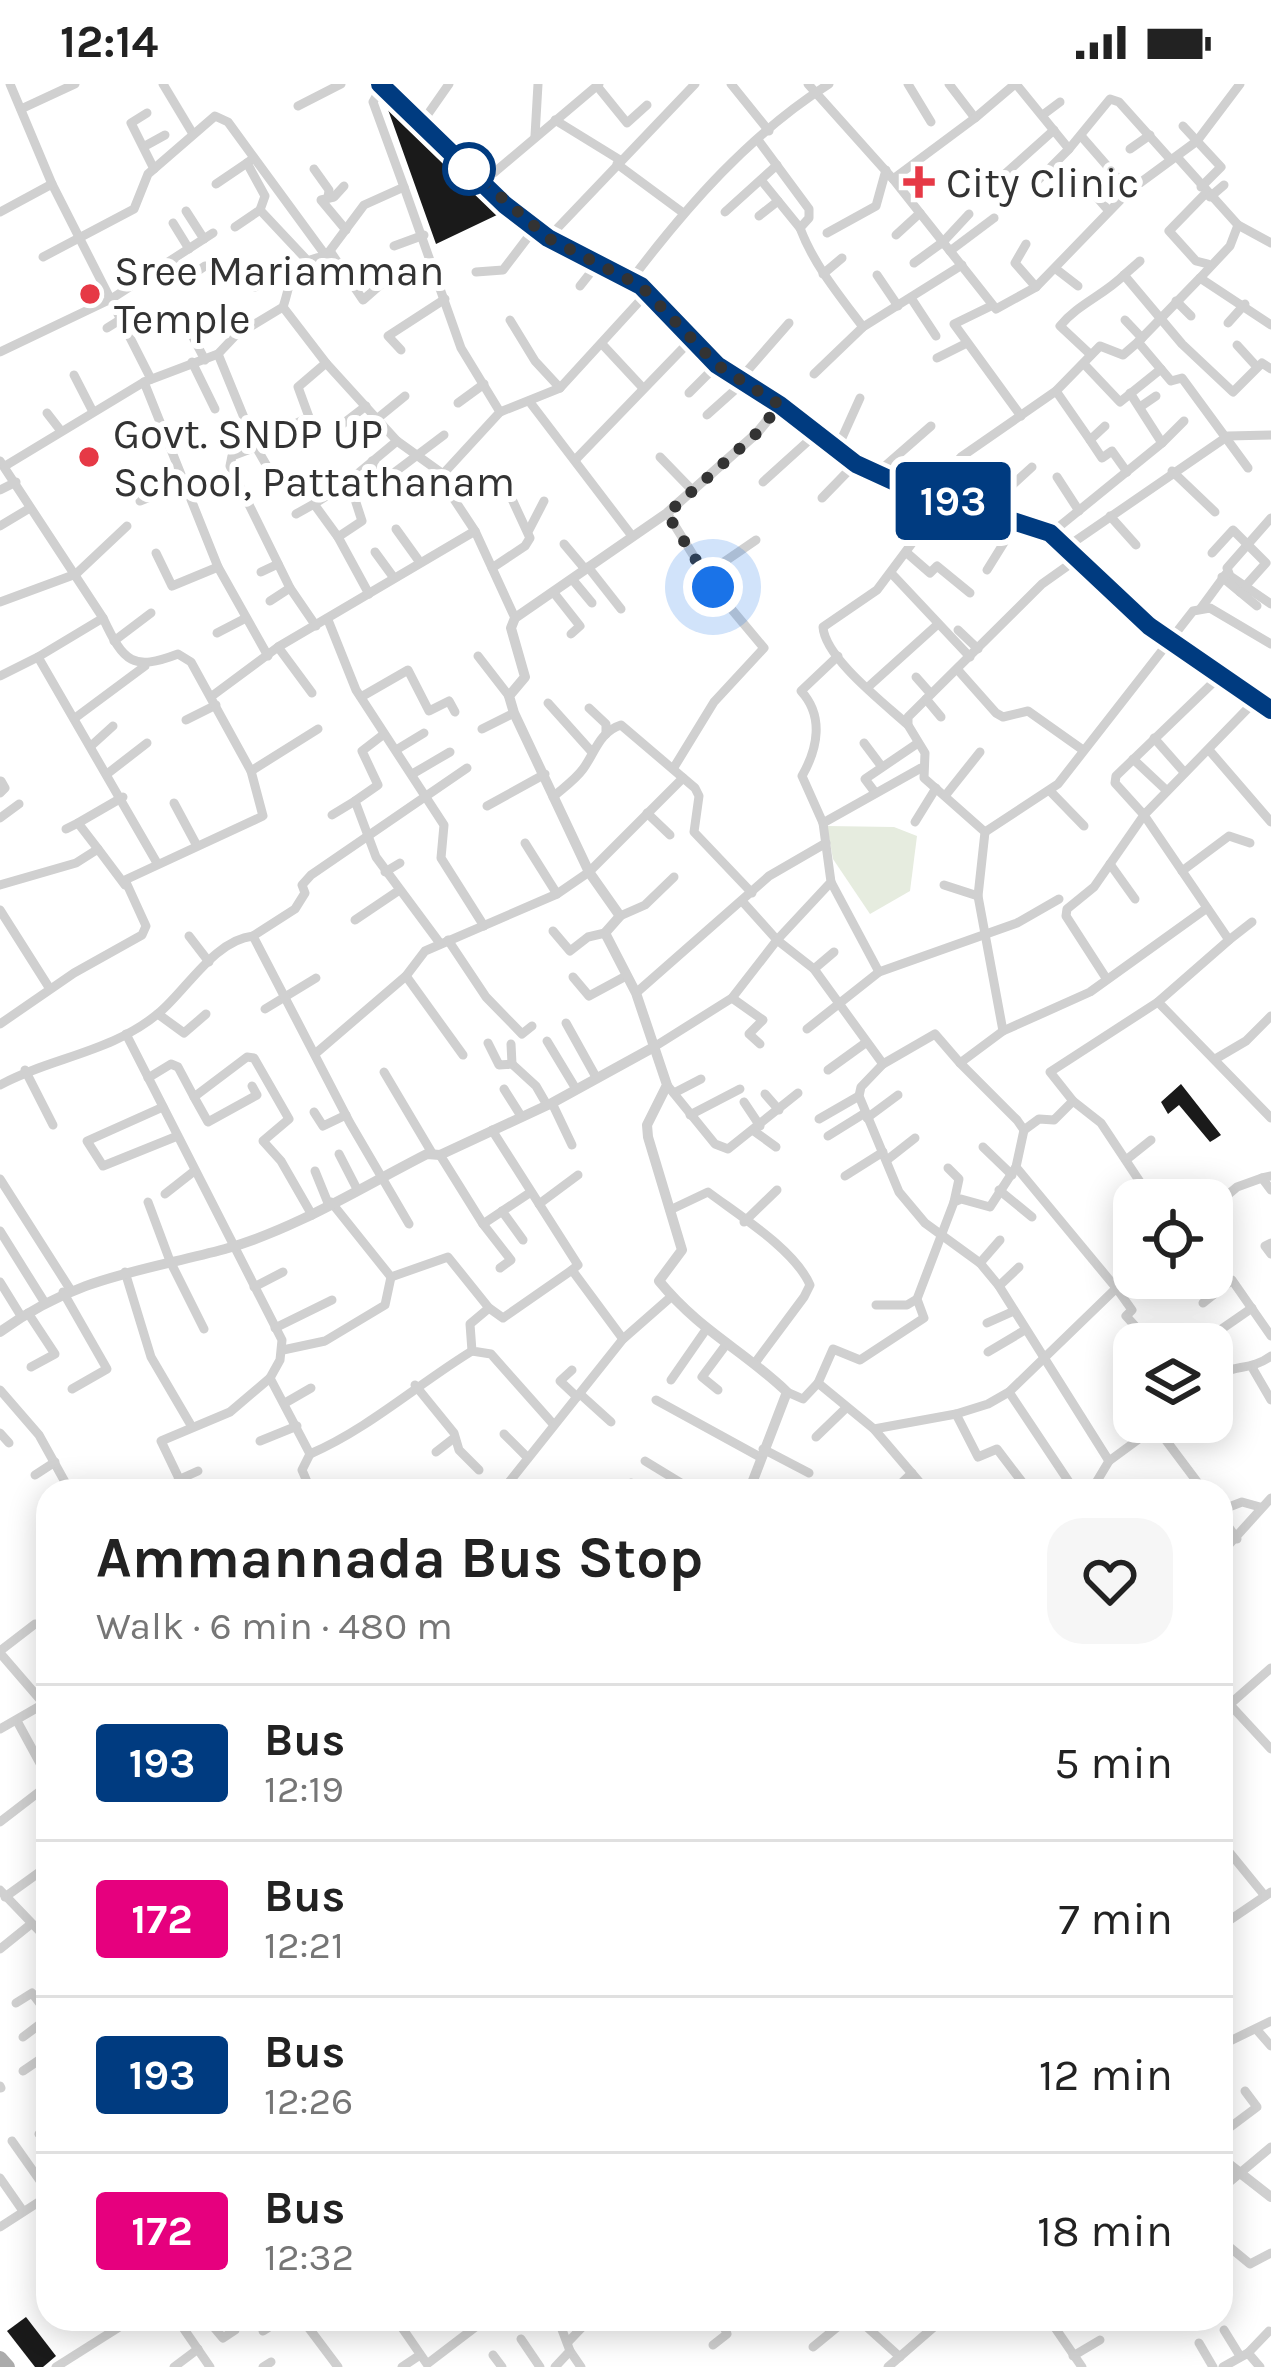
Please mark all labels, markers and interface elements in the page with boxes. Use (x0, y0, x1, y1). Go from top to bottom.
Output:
text: 12:14 (60, 16, 158, 68)
unlabelled marker (444, 144, 494, 194)
place label: City Clinic (946, 158, 1139, 208)
marker: City Clinic (903, 166, 935, 198)
place label: Sree Mariamman Temple (114, 246, 444, 344)
marker: Sree Mariamman Temple (77, 281, 103, 307)
place label: Govt. SNDP UP School, Pattathanam (113, 409, 515, 507)
marker: Govt. SNDP UP School, Pattathanam (76, 444, 102, 470)
line badge: 193 (884, 462, 1022, 540)
text: 193 (920, 476, 986, 526)
your location (683, 557, 743, 617)
map controls (1113, 1179, 1233, 1443)
button: locate (1113, 1179, 1233, 1299)
button: layers (1113, 1323, 1233, 1443)
button: heart (1047, 1518, 1173, 1644)
text: Ammannada Bus Stop (96, 1525, 703, 1591)
text: Walk · 6 min · 480 m (96, 1603, 453, 1649)
text: Bus (264, 1714, 345, 1766)
text: 5 min (1054, 1737, 1173, 1789)
text: 193 (129, 1738, 195, 1788)
text: 12:19 (264, 1766, 344, 1812)
text: Bus (264, 1870, 345, 1922)
text: 7 min (1059, 1893, 1173, 1945)
text: 172 (131, 1894, 193, 1944)
text: 12:21 (264, 1922, 344, 1968)
text: Bus (264, 2026, 345, 2078)
text: 12 min (1039, 2049, 1173, 2101)
text: 193 (129, 2050, 195, 2100)
text: 12:26 (264, 2078, 353, 2124)
text: Bus (264, 2182, 345, 2234)
text: 18 min (1037, 2205, 1173, 2257)
text: 172 (131, 2206, 193, 2256)
text: 12:32 (264, 2234, 354, 2280)

